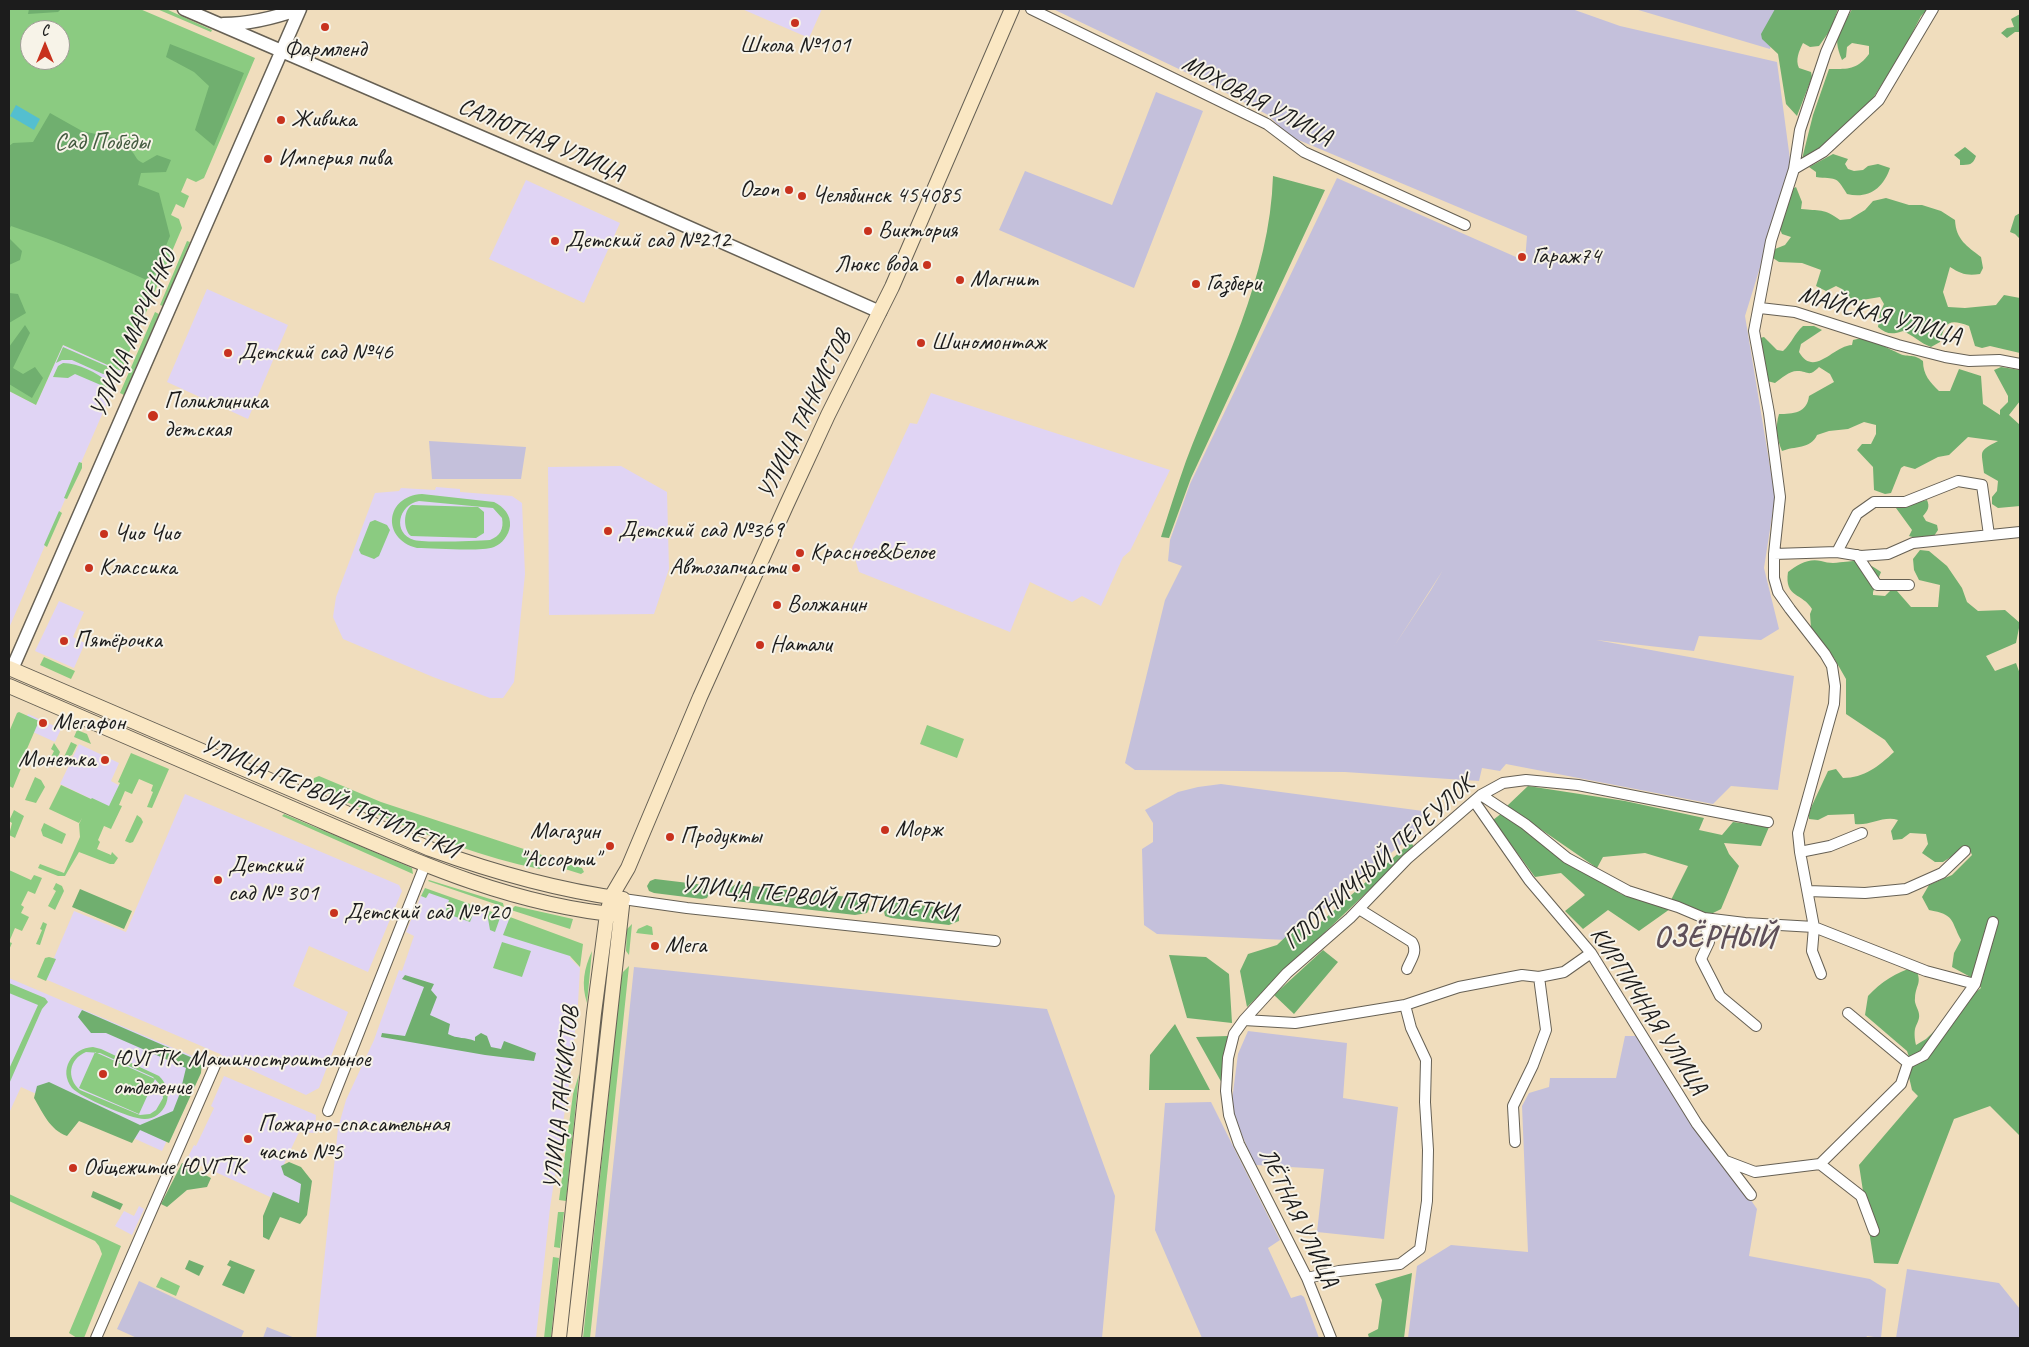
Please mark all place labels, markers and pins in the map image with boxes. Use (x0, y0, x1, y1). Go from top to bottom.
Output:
marker: Школа №101 (789, 17, 801, 29)
marker: Фармленд (319, 21, 331, 33)
place label: Школа №101 (740, 32, 850, 60)
place label: Фармленд (284, 36, 366, 64)
place label: Живика (291, 106, 356, 134)
marker: Живика (275, 114, 287, 126)
place label: Империя пива (278, 145, 392, 173)
marker: Империя пива (262, 153, 274, 165)
place label: Ozon (740, 176, 779, 204)
place label: Челябинск 454085 (812, 182, 961, 210)
marker: Ozon (783, 184, 795, 196)
marker: Челябинск 454085 (796, 190, 808, 202)
place label: Виктория (878, 217, 957, 245)
marker: Виктория (862, 225, 874, 237)
place label: Детский сад №212 (565, 227, 731, 255)
marker: Детский сад №212 (549, 235, 561, 247)
place label: Гараж74 (1532, 243, 1601, 271)
place label: Люкс вода (834, 251, 917, 279)
marker: Гараж74 (1516, 251, 1528, 263)
marker: Люкс вода (921, 259, 933, 271)
place label: Магнит (970, 266, 1038, 294)
place label: Газбери (1206, 270, 1261, 298)
marker: Магнит (954, 274, 966, 286)
marker: Газбери (1190, 278, 1202, 290)
place label: Шиномонтаж (931, 329, 1046, 357)
marker: Шиномонтаж (915, 337, 927, 349)
place label: Детский сад №46 (238, 339, 393, 367)
marker: Детский сад №46 (222, 347, 234, 359)
place label: Поликлиника детская (164, 388, 268, 444)
marker: Поликлиника детская (146, 409, 160, 423)
place label: Детский сад №369 (618, 517, 784, 545)
place label: Чио Чио (114, 520, 180, 548)
marker: Детский сад №369 (602, 525, 614, 537)
marker: Чио Чио (98, 528, 110, 540)
place label: Красное&Белое (810, 539, 934, 567)
marker: Красное&Белое (794, 547, 806, 559)
place label: Классика (99, 554, 177, 582)
place label: Автозапчасти (669, 554, 786, 582)
marker: Классика (83, 562, 95, 574)
marker: Автозапчасти (790, 562, 802, 574)
place label: Волжанин (787, 591, 866, 619)
marker: Волжанин (771, 599, 783, 611)
place label: Пятёрочка (74, 627, 162, 655)
place label: Натали (770, 631, 832, 659)
marker: Пятёрочка (58, 635, 70, 647)
marker: Натали (754, 639, 766, 651)
place label: Мегафон (53, 709, 125, 737)
marker: Мегафон (37, 717, 49, 729)
place label: Монетка (18, 746, 95, 774)
marker: Монетка (99, 754, 111, 766)
place label: Морж (895, 816, 942, 844)
place label: Магазин "Ассорти" (519, 818, 600, 874)
place label: Продукты (680, 823, 762, 851)
marker: Морж (879, 824, 891, 836)
marker: Продукты (664, 831, 676, 843)
marker: Магазин "Ассорти" (604, 840, 616, 852)
place label: Детский сад № 301 (228, 852, 318, 908)
marker: Детский сад № 301 (212, 874, 224, 886)
place label: Детский сад №120 (344, 899, 510, 927)
marker: Детский сад №120 (328, 907, 340, 919)
place label: Мега (665, 932, 706, 960)
marker: Мега (649, 940, 661, 952)
place label: ЮУГТК. Машиностроительное отделение (113, 1046, 370, 1102)
marker: ЮУГТК. Машиностроительное отделение (97, 1068, 109, 1080)
place label: Пожарно-спасательная часть №5 (258, 1111, 449, 1167)
marker: Пожарно-спасательная часть №5 (242, 1133, 254, 1145)
place label: Общежитие ЮУГТК (83, 1154, 245, 1182)
marker: Общежитие ЮУГТК (67, 1162, 79, 1174)

